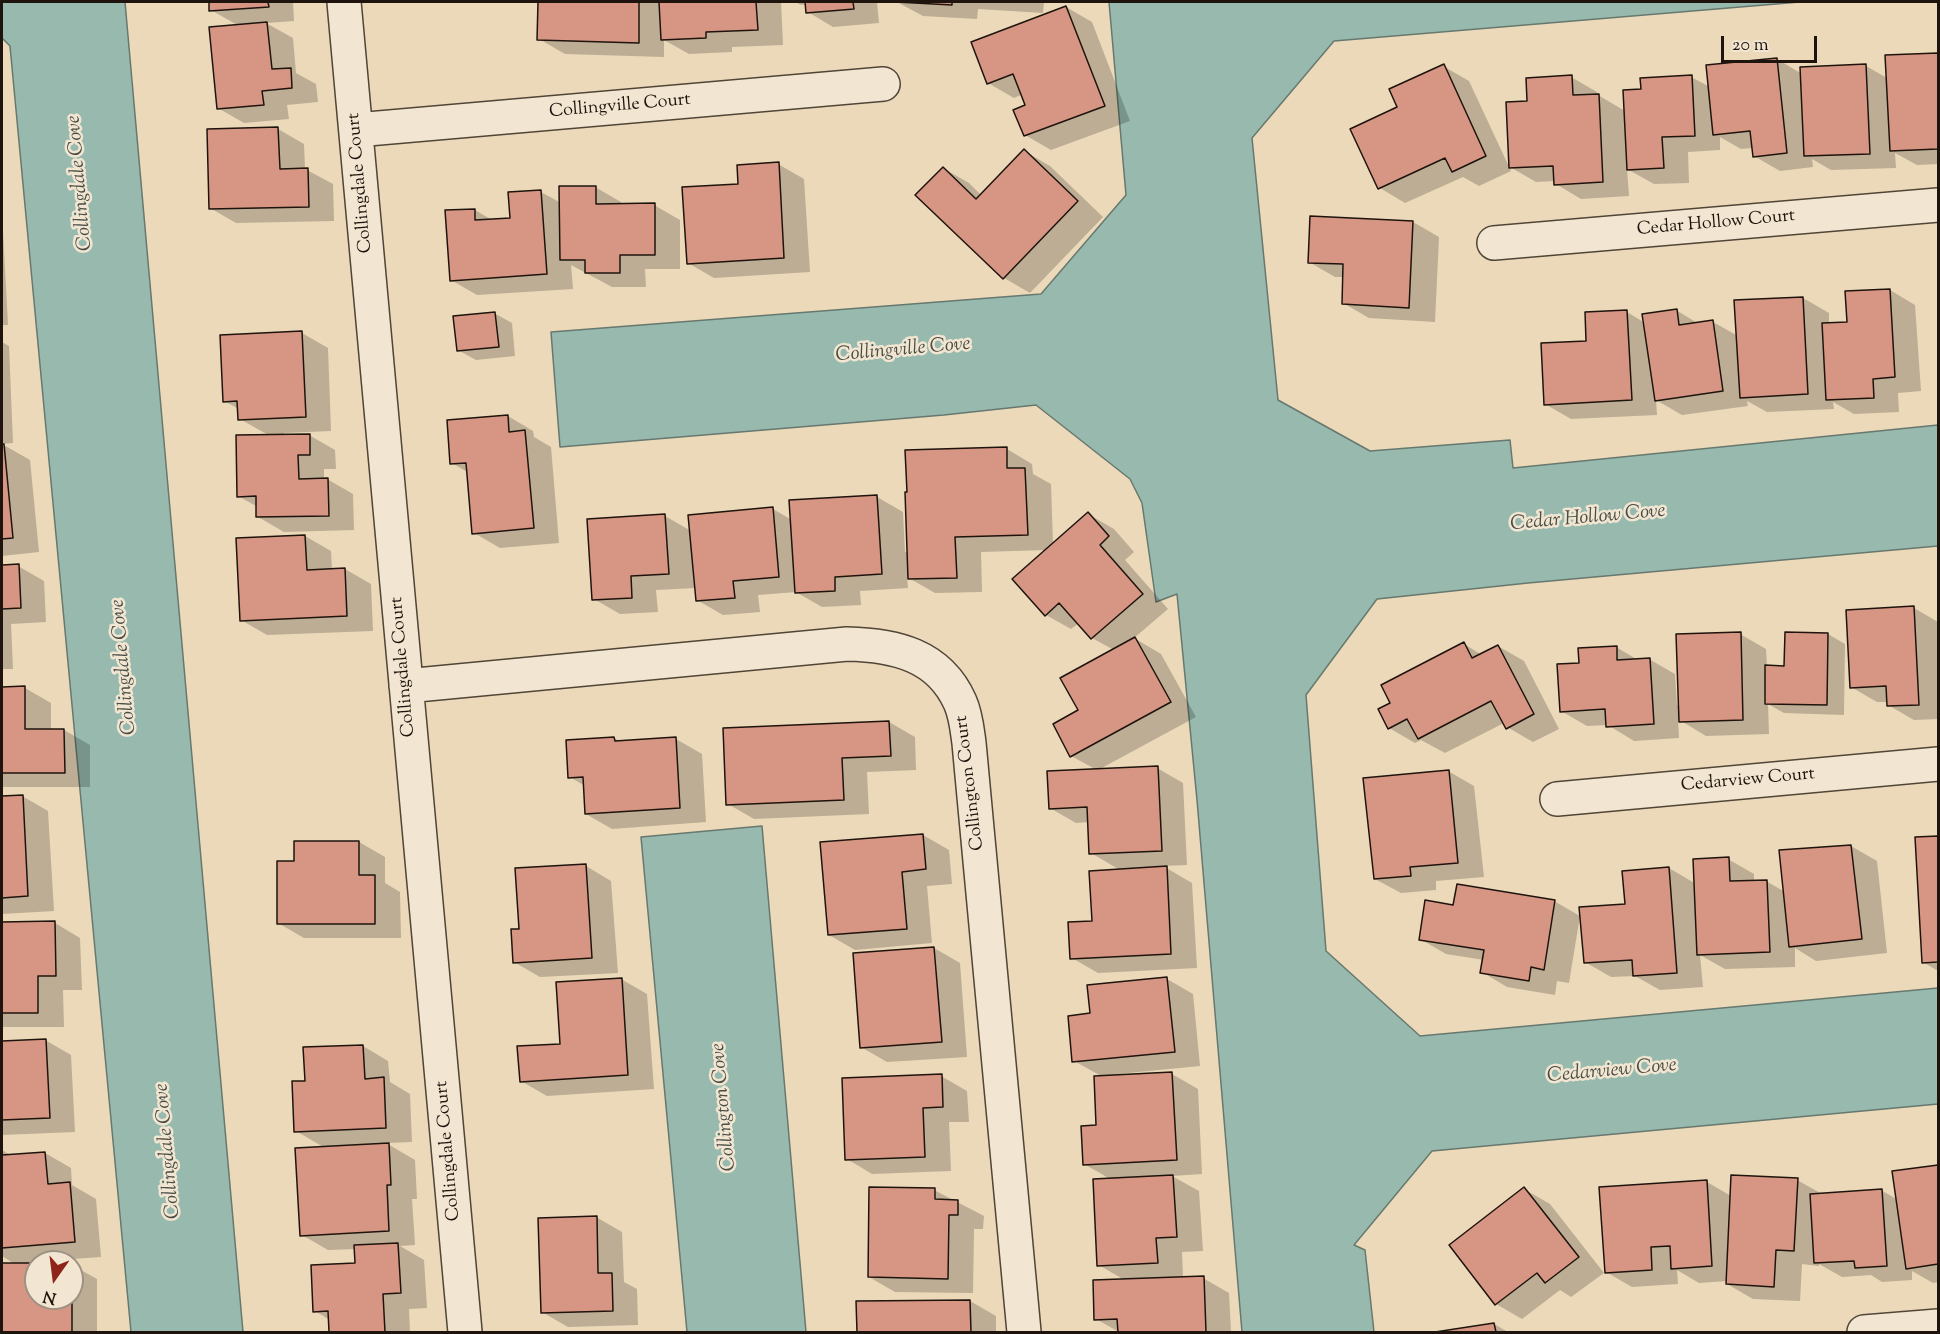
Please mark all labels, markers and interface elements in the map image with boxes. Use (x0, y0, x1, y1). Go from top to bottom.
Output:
scale bar (1724, 24, 1820, 62)
text: 20 m (1732, 33, 1769, 59)
street label: Collingville Court (548, 90, 692, 124)
street label: Collingdale Court (344, 112, 378, 254)
water label: Collingdale Cove (63, 114, 99, 252)
street label: Cedar Hollow Court (1636, 206, 1796, 242)
water label: Collingville Cove (835, 333, 971, 369)
water label: Cedar Hollow Cove (1509, 500, 1667, 538)
street label: Collingdale Court (387, 596, 421, 738)
water label: Collingdale Cove (107, 598, 143, 736)
street label: Collington Court (952, 714, 990, 852)
street label: Cedarview Court (1680, 764, 1816, 798)
water label: Collington Cove (707, 1042, 743, 1172)
water label: Cedarview Cove (1546, 1054, 1678, 1090)
street label: Collingdale Court (432, 1080, 466, 1222)
water label: Collingdale Cove (151, 1082, 187, 1220)
north arrow (24, 1250, 84, 1310)
text: N (41, 1283, 59, 1309)

